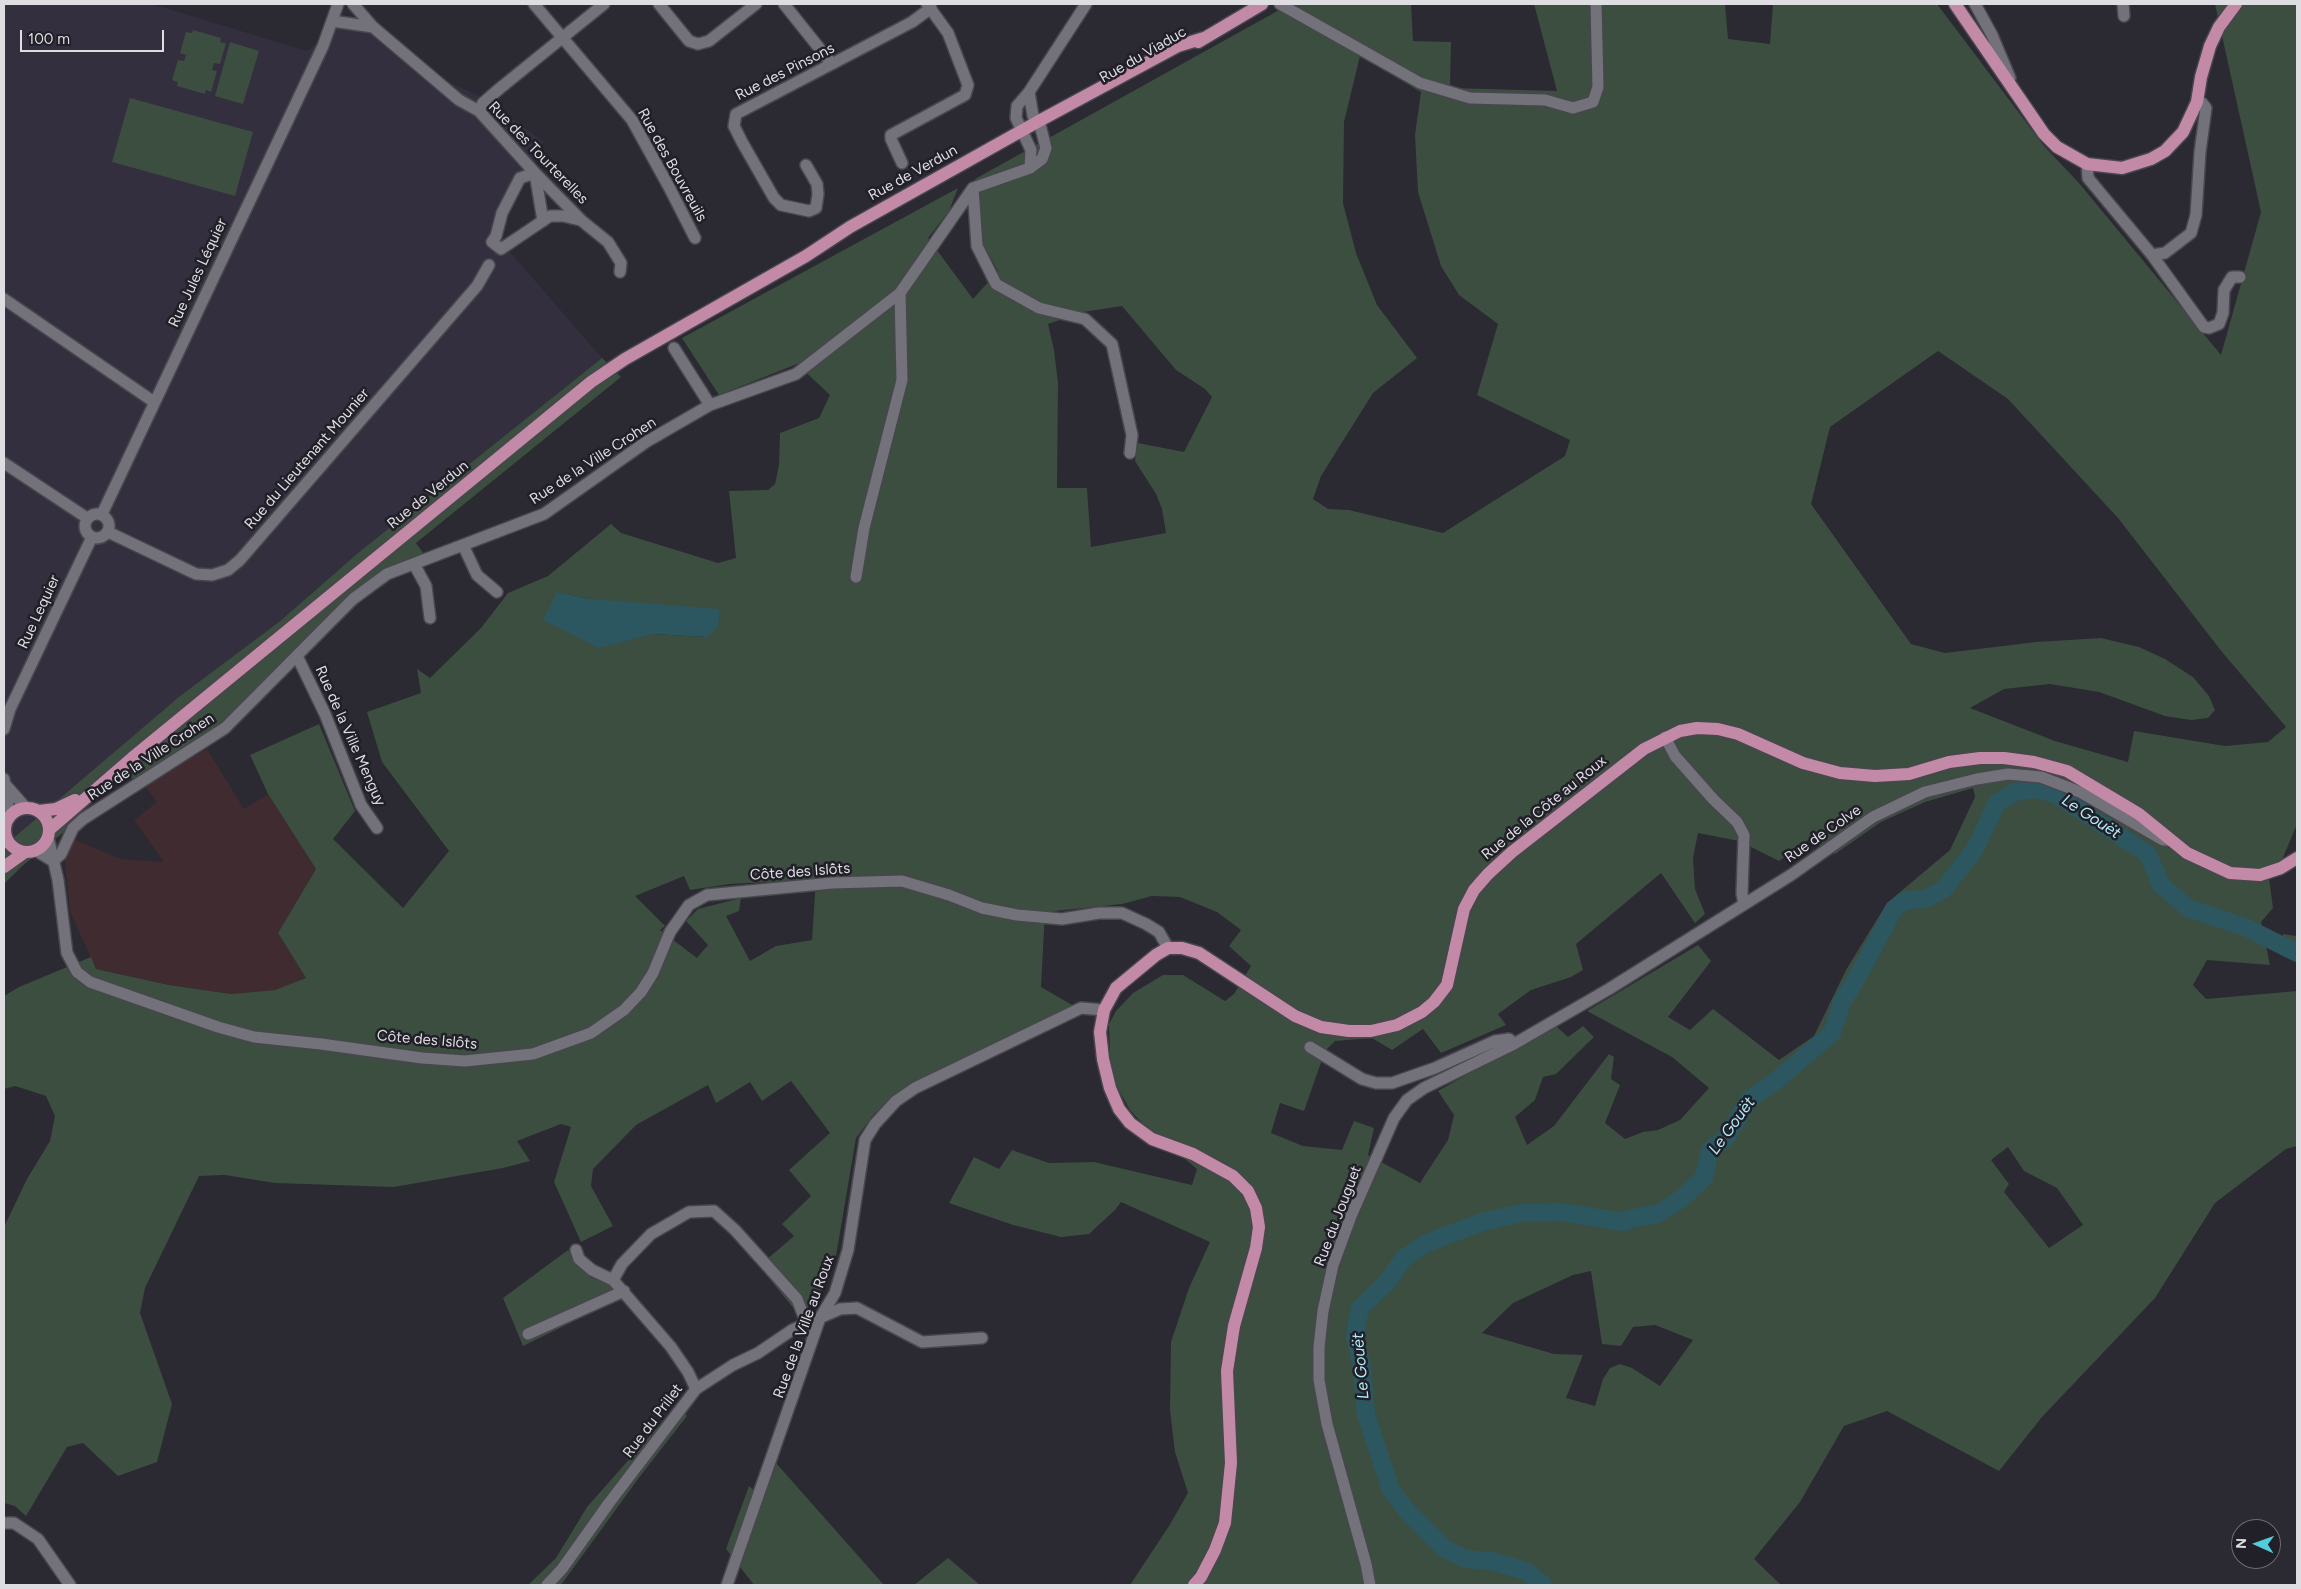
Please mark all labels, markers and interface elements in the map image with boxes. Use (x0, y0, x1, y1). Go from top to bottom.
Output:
scale bar (22, 20, 166, 52)
street label: Rue du Viaduc (1096, 23, 1190, 87)
text: 100 m (28, 30, 70, 48)
street label: Rue des Pinsons (732, 39, 838, 105)
street label: Rue des Tourterelles (484, 98, 592, 208)
street label: Rue des Bouvreuils (633, 105, 711, 225)
street label: Rue de Verdun (865, 141, 961, 205)
street label: Rue Jules Léquier (165, 216, 231, 330)
street label: Rue du Lieutenant Mounier (241, 385, 373, 533)
street label: Rue de la Ville Crohen (527, 413, 659, 509)
street label: Rue de Verdun (384, 457, 472, 533)
street label: Rue Lequier (14, 572, 64, 652)
street label: Rue de la Ville Menguy (311, 663, 389, 809)
street label: Rue de la Ville Crohen (85, 709, 217, 805)
street label: Rue de la Côte au Roux (1478, 752, 1610, 864)
water label: Le Gouët (2058, 791, 2124, 843)
street label: Rue de Colve (1781, 801, 1865, 867)
street label: Côte des Islôts (749, 860, 851, 884)
street label: Côte des Islôts (376, 1027, 478, 1053)
water label: Le Gouët (1705, 1094, 1759, 1158)
street label: Rue du Jouguet (1311, 1163, 1365, 1269)
street label: Rue de la Ville au Roux (770, 1253, 838, 1401)
water label: Le Gouët (1349, 1332, 1373, 1400)
street label: Rue du Prillet (619, 1380, 687, 1462)
north arrow (2231, 1519, 2281, 1569)
text: N (2233, 1538, 2250, 1549)

